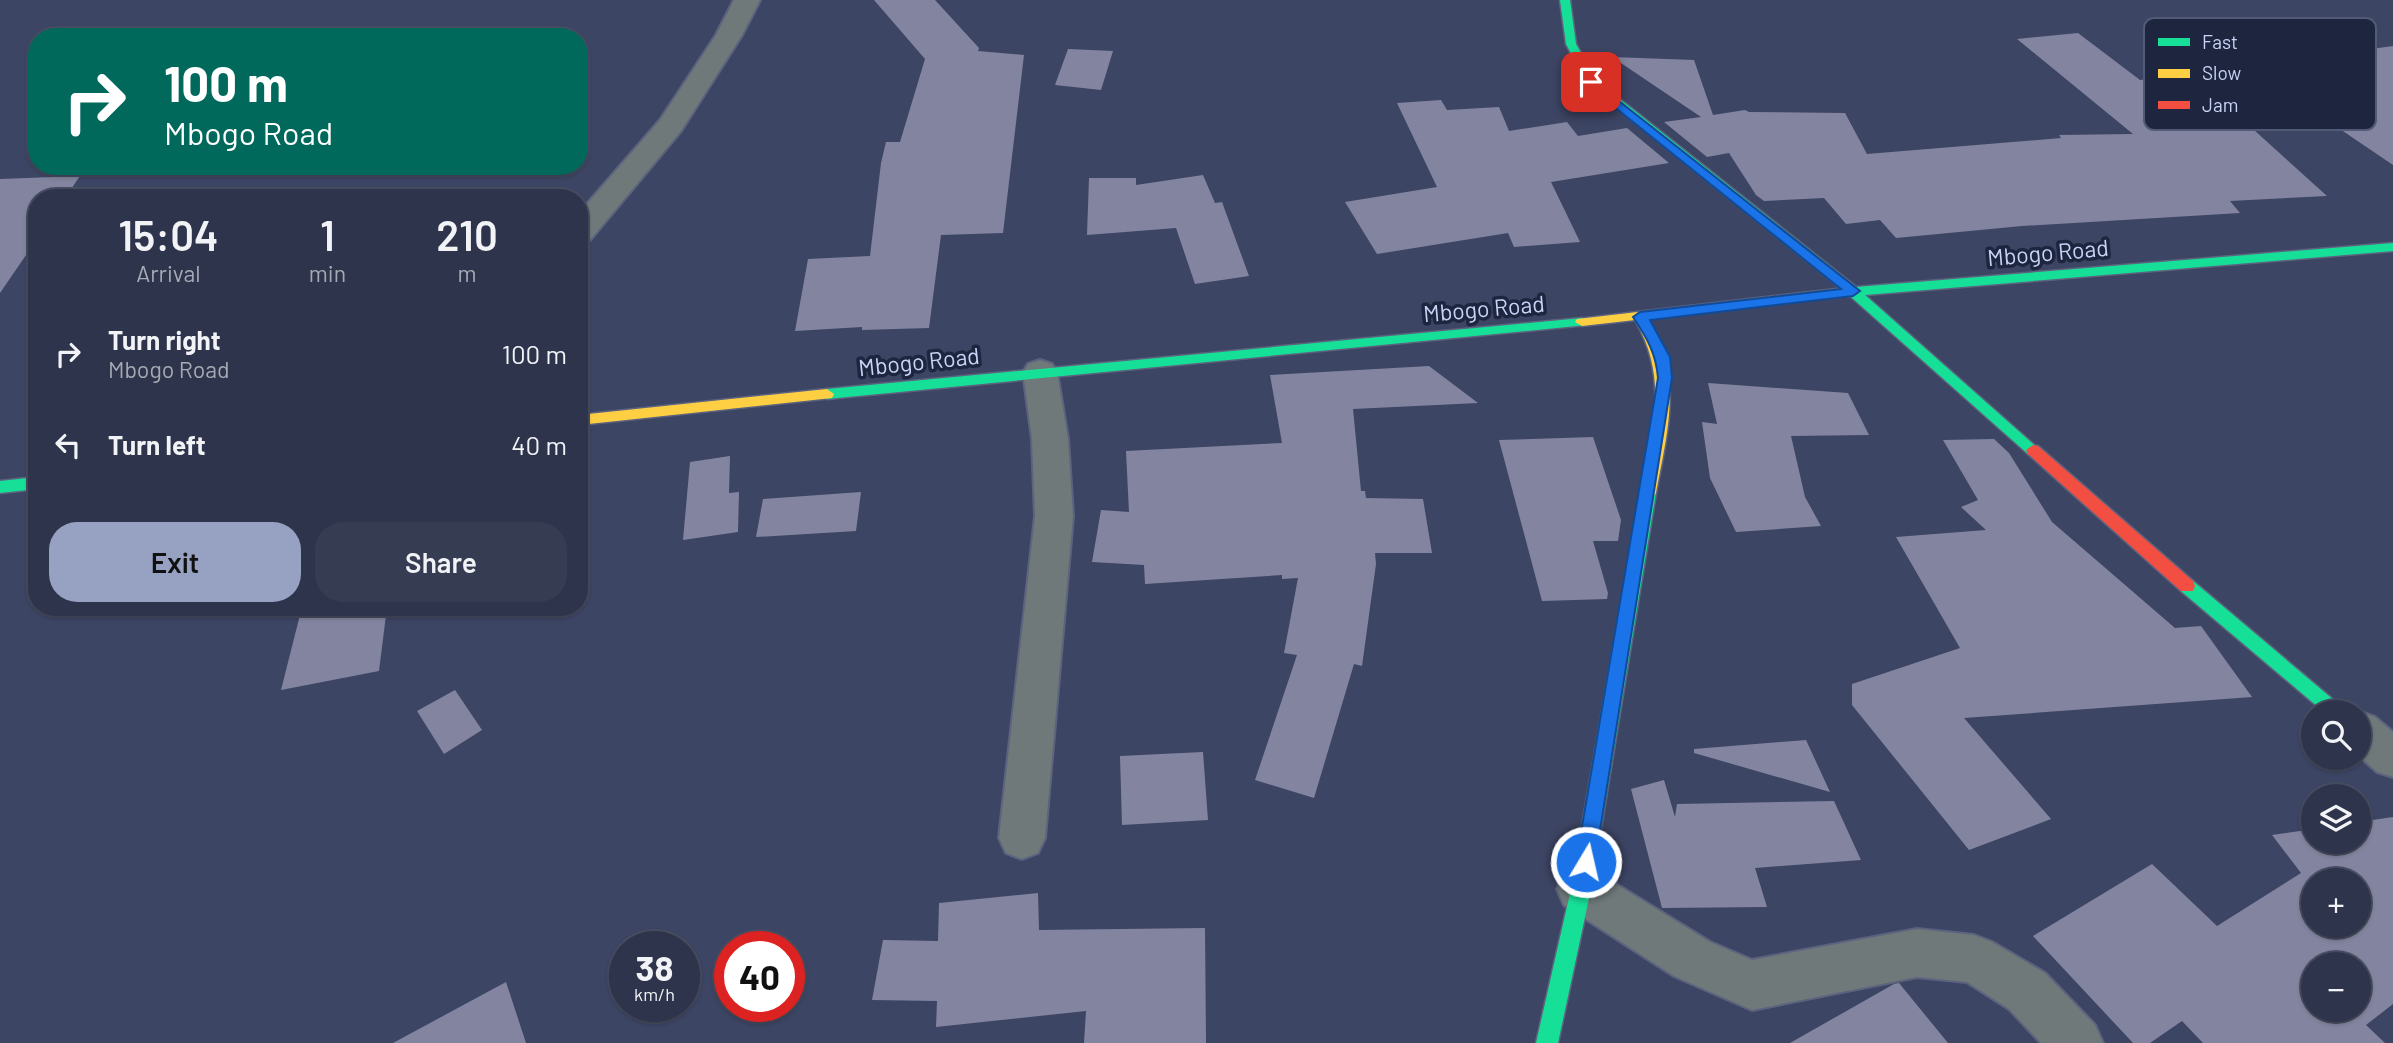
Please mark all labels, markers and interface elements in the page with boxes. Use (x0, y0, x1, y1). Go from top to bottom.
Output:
legend (2144, 18, 2376, 130)
text: Fast (2202, 30, 2238, 53)
pin (1561, 52, 1621, 112)
text: 100 m (164, 53, 288, 112)
icon: right (49, 56, 140, 147)
text: Slow (2202, 61, 2241, 84)
icon: arrive (1572, 63, 1610, 101)
text: Jam (2202, 93, 2238, 116)
text: Mbogo Road (164, 113, 333, 151)
text: 15:04 (118, 209, 219, 259)
text: 1 (320, 209, 335, 259)
text: 210 (436, 209, 498, 259)
street label: Mbogo Road (1986, 233, 2110, 271)
text: Arrival (136, 259, 201, 287)
text: min (309, 259, 346, 287)
text: m (458, 259, 477, 287)
street label: Mbogo Road (1422, 289, 1546, 327)
text: Turn right (108, 324, 221, 355)
icon: right (49, 335, 87, 373)
text: 100 m (502, 338, 567, 369)
street label: Mbogo Road (857, 341, 981, 381)
text: Mbogo Road (108, 355, 230, 383)
icon: left (49, 426, 87, 464)
text: Turn left (108, 429, 206, 460)
text: 40 m (511, 429, 567, 460)
button: Exit (49, 522, 301, 602)
button: Share (315, 522, 567, 602)
map controls (2301, 700, 2371, 1022)
button: search (2301, 700, 2371, 770)
button: layers (2301, 784, 2371, 854)
position arrow (1549, 825, 1623, 899)
button: + (2301, 868, 2371, 938)
speed limit sign: 40 (714, 931, 805, 1022)
text: 38 (636, 946, 673, 988)
button: − (2301, 952, 2371, 1022)
text: km/h (634, 983, 675, 1005)

